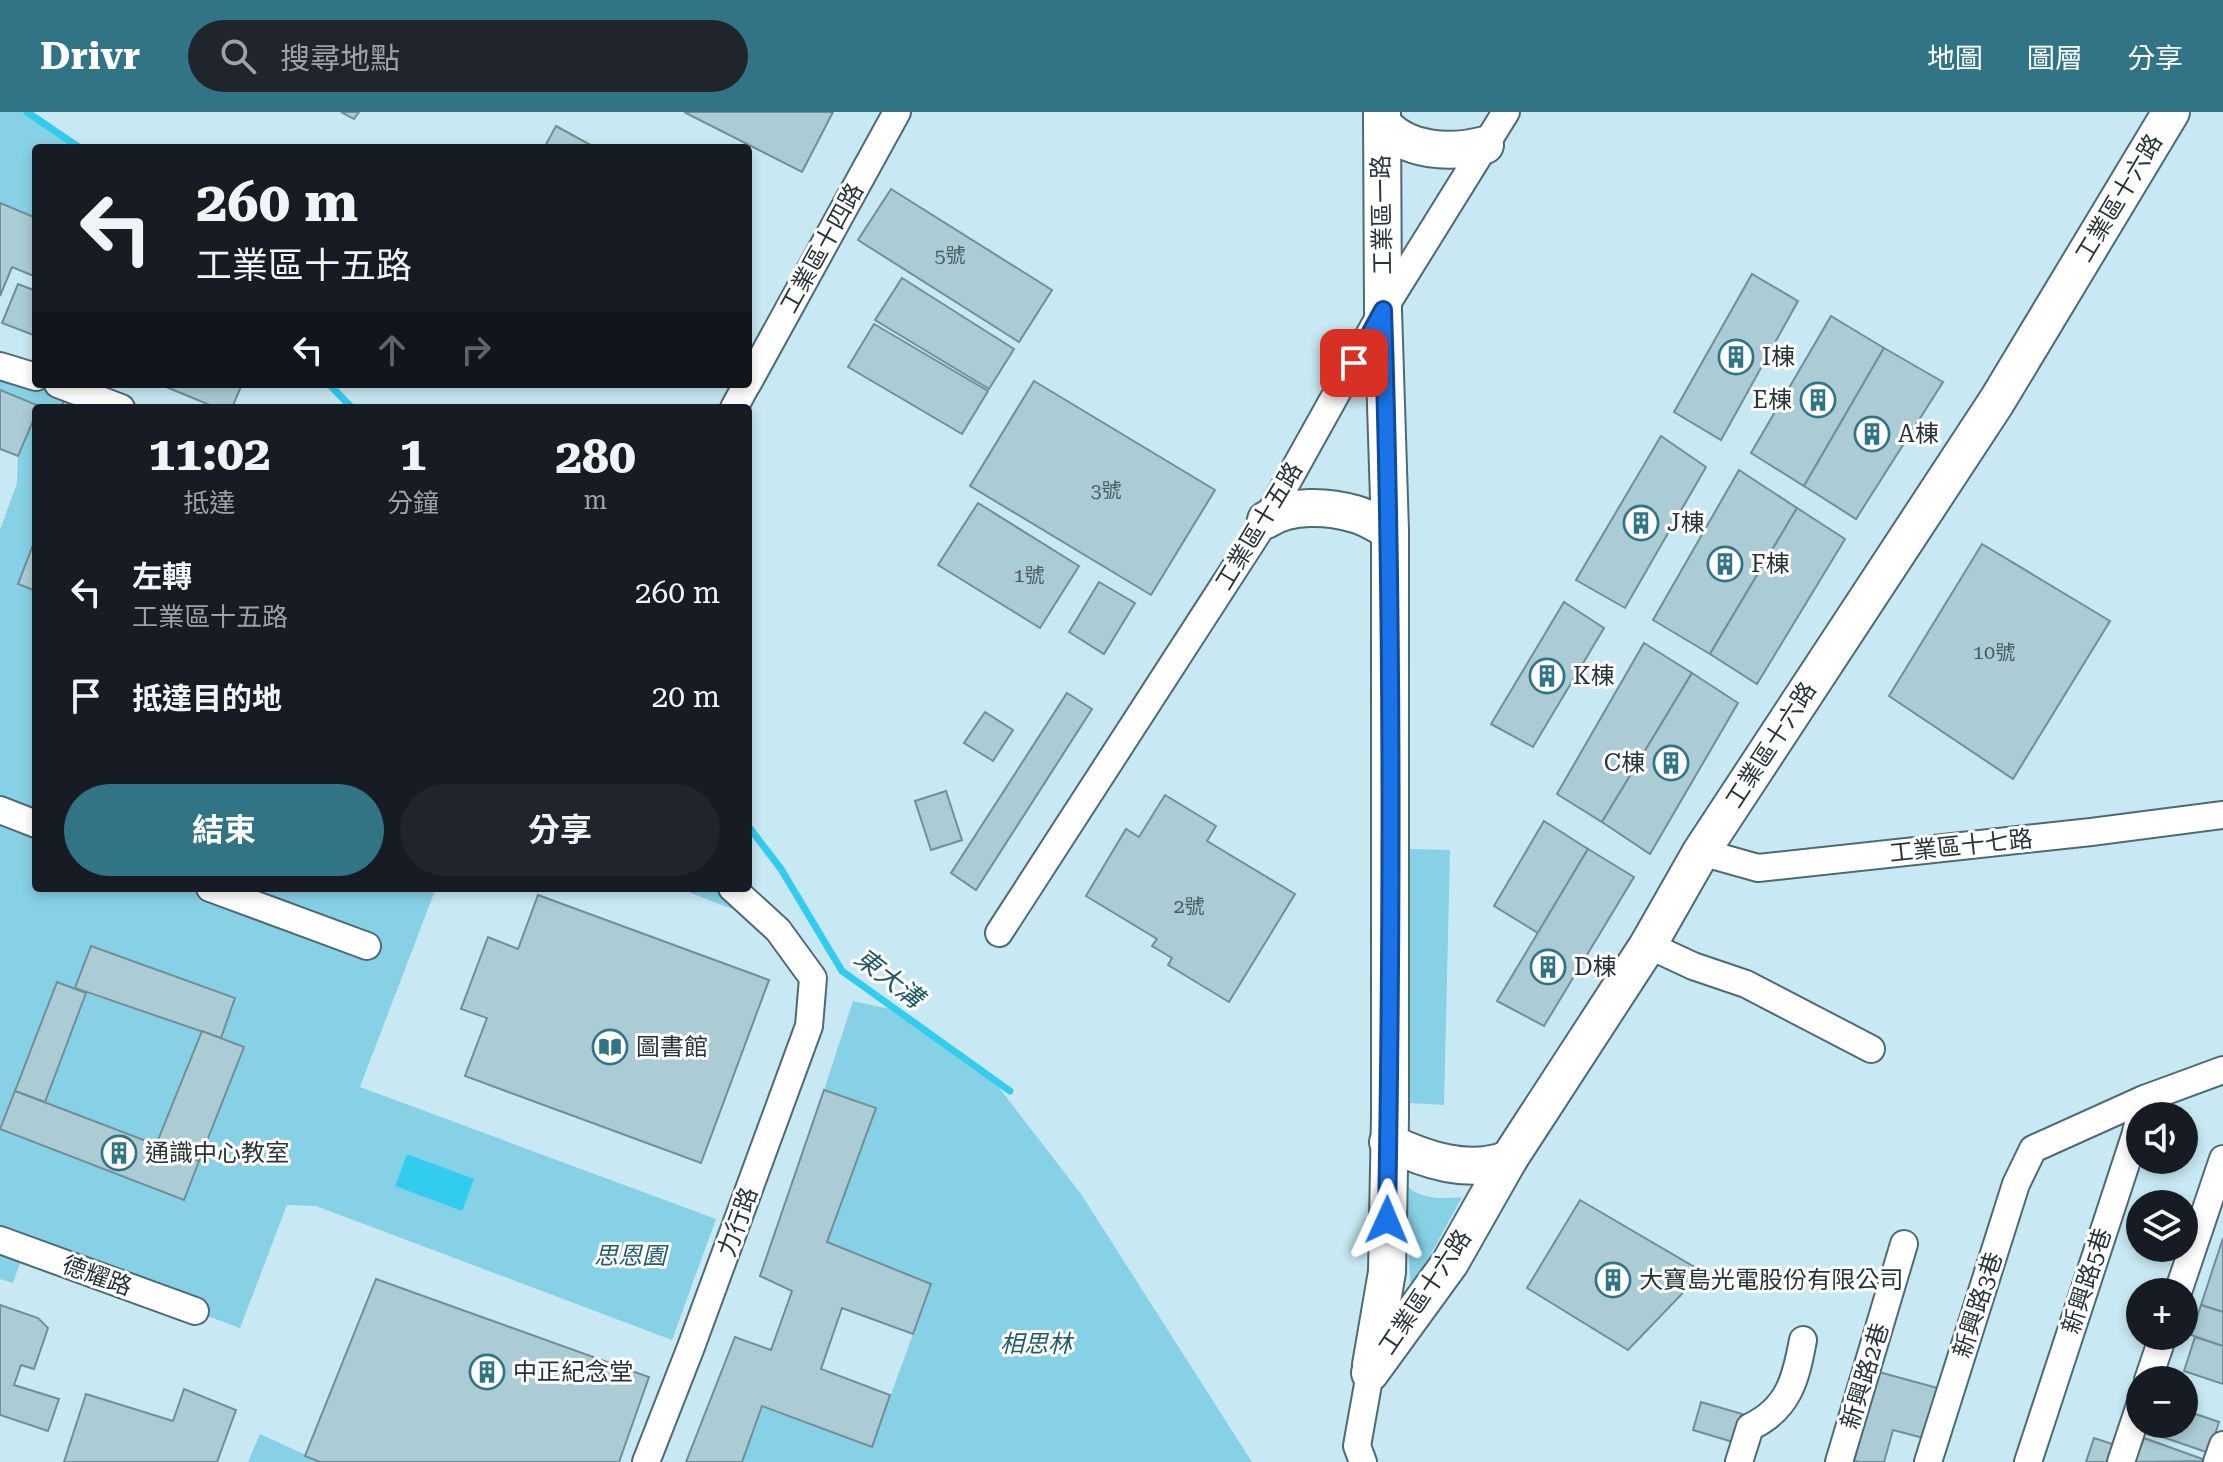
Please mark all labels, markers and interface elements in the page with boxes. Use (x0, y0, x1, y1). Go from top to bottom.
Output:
search box (188, 20, 748, 92)
text: Drivr (40, 34, 140, 78)
icon: search (216, 34, 260, 78)
text: 搜尋地點 (280, 41, 400, 76)
text: 地圖 (1927, 42, 1983, 75)
text: 圖層 (2027, 42, 2083, 75)
text: 分享 (2127, 42, 2183, 75)
street label: 工業區十六路 (2070, 129, 2168, 267)
street label: 工業區一路 (1367, 155, 1397, 275)
text: 260 m (196, 169, 358, 235)
icon: left (64, 176, 168, 280)
street label: 工業區十四路 (775, 178, 869, 318)
house number: 5號 (934, 243, 966, 267)
text: 工業區十五路 (196, 245, 412, 287)
icon: left (286, 328, 330, 372)
icon: ahead (370, 328, 414, 372)
icon: right (454, 328, 498, 372)
pin (1320, 329, 1388, 397)
building icon: I棟 (1717, 338, 1755, 376)
icon: arrive (1332, 341, 1376, 385)
place label: I棟 (1762, 343, 1795, 371)
building icon: E棟 (1799, 381, 1837, 419)
place label: E棟 (1753, 386, 1792, 414)
building icon: A棟 (1853, 415, 1891, 453)
place label: A棟 (1898, 420, 1939, 448)
text: 11:02 (148, 426, 271, 482)
text: 1 (399, 426, 426, 482)
text: 280 (555, 429, 636, 485)
street label: 工業區十五路 (1210, 457, 1308, 595)
house number: 3號 (1090, 478, 1122, 502)
text: m (584, 485, 607, 515)
text: 抵達 (183, 488, 235, 518)
text: 分鐘 (387, 488, 439, 518)
building icon: J棟 (1622, 504, 1660, 542)
place label: J棟 (1667, 509, 1705, 537)
building icon: F棟 (1706, 545, 1744, 583)
place label: F棟 (1751, 550, 1789, 578)
text: 左轉 (132, 559, 192, 594)
house number: 1號 (1013, 563, 1045, 587)
icon: left (64, 570, 108, 614)
text: 260 m (635, 575, 720, 610)
text: 工業區十五路 (132, 602, 288, 632)
house number: 10號 (1973, 640, 2015, 664)
building icon: K棟 (1528, 657, 1566, 695)
place label: K棟 (1573, 662, 1614, 690)
icon: arrive (64, 674, 108, 718)
street label: 工業區十六路 (1720, 677, 1822, 813)
text: 20 m (651, 679, 720, 714)
text: 抵達目的地 (132, 681, 282, 716)
building icon: C棟 (1652, 744, 1690, 782)
place label: C棟 (1604, 749, 1645, 777)
button: 結束 (64, 784, 384, 876)
button: 分享 (400, 784, 720, 876)
street label: 工業區十七路 (1888, 825, 2034, 867)
house number: 2號 (1173, 894, 1205, 918)
water label: 東大溝 (849, 942, 932, 1016)
building icon: D棟 (1529, 948, 1567, 986)
place label: D棟 (1574, 953, 1617, 981)
library icon: 圖書館 (591, 1028, 629, 1066)
place label: 圖書館 (636, 1033, 708, 1061)
map controls (2126, 1102, 2198, 1438)
button: sound (2126, 1102, 2198, 1174)
building icon: 通識中心教室 (100, 1134, 138, 1172)
place label: 通識中心教室 (145, 1139, 289, 1167)
position arrow (1345, 1178, 1429, 1262)
street label: 力行路 (713, 1183, 763, 1261)
button: layers (2126, 1190, 2198, 1262)
street label: 工業區十六路 (1373, 1224, 1477, 1360)
street label: 新興路5巷 (2057, 1225, 2117, 1337)
park label: 思恩園 (594, 1242, 669, 1270)
street label: 新興路3巷 (1948, 1249, 2008, 1361)
street label: 德耀路 (58, 1251, 136, 1301)
building icon: 大寶島光電股份有限公司 (1594, 1261, 1632, 1299)
place label: 大寶島光電股份有限公司 (1639, 1266, 1903, 1294)
button: + (2126, 1278, 2198, 1350)
street label: 新興路2巷 (1836, 1320, 1894, 1432)
park label: 相思林 (1000, 1330, 1075, 1358)
building icon: 中正紀念堂 (468, 1353, 506, 1391)
place label: 中正紀念堂 (513, 1358, 633, 1386)
button: − (2126, 1366, 2198, 1438)

